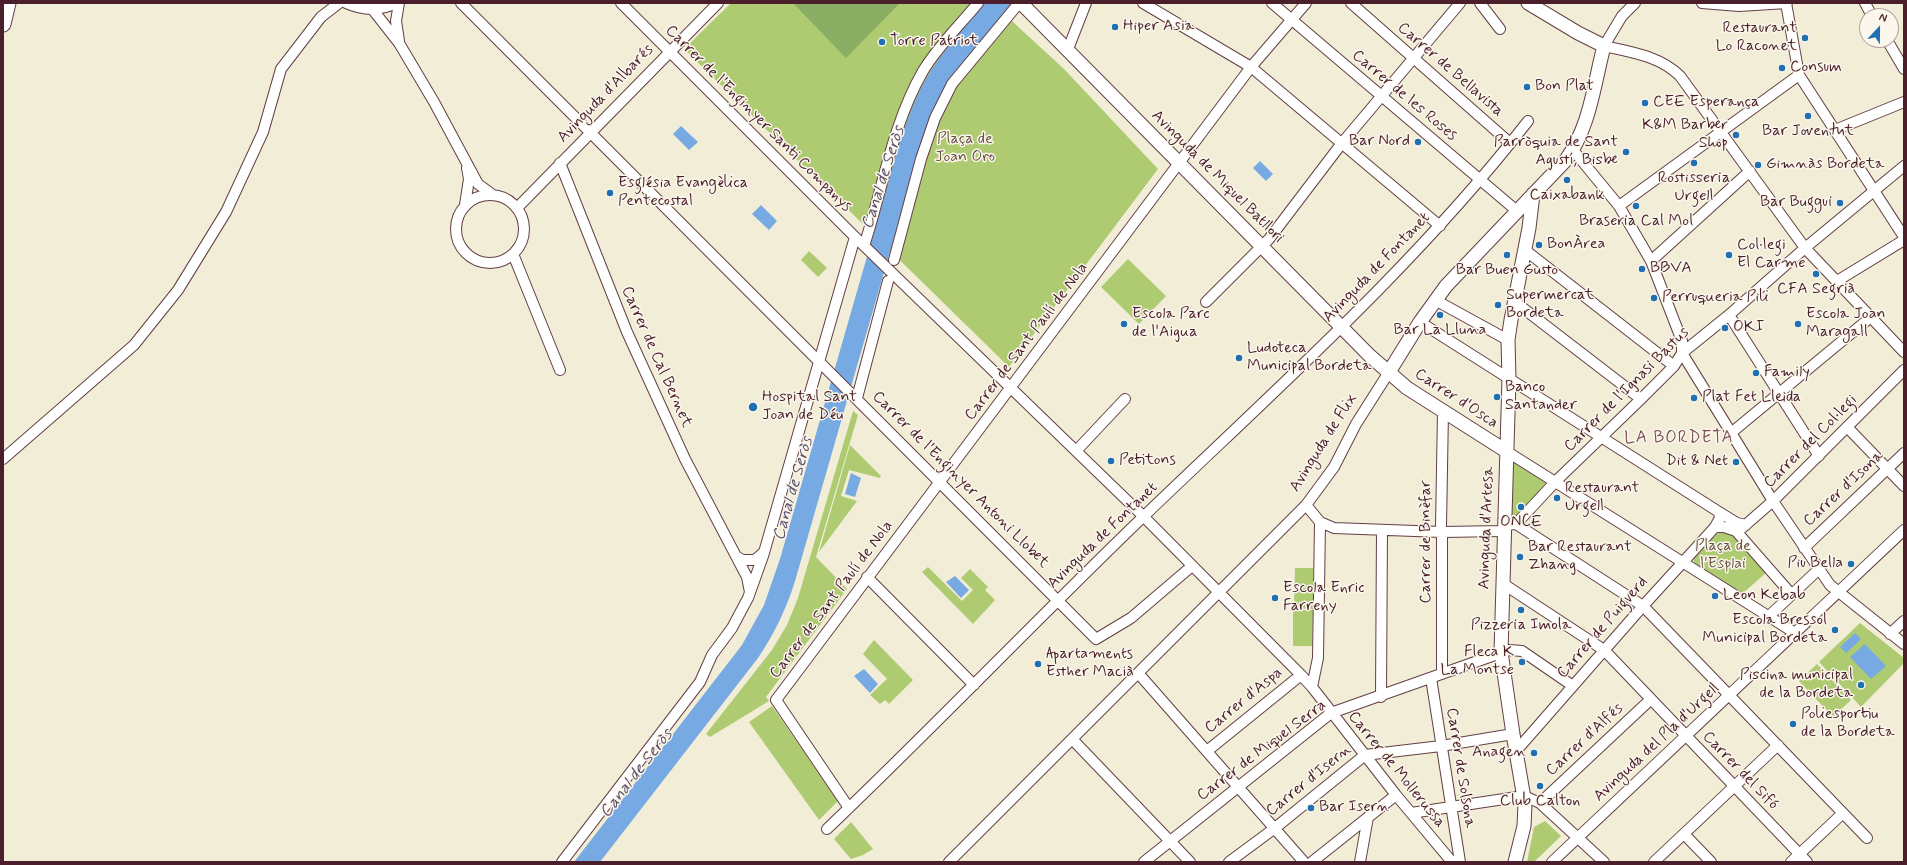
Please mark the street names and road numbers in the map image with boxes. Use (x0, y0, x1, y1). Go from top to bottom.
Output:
street label: Carrer de Bellavista (1393, 19, 1507, 121)
street label: Carrer de l'Enginyer Santi Companys (661, 22, 855, 216)
street label: Avinguda d'Albarés (554, 41, 658, 147)
street label: Carrer de les Roses (1347, 46, 1461, 146)
street label: Avinguda de Miquel Batllori (1147, 107, 1287, 247)
street label: Avinguda de Fontanet (1319, 209, 1435, 327)
street label: Carrer de Sant Paulí de Nola (961, 259, 1093, 425)
street label: Carrer de Cal Bernet (616, 283, 696, 431)
street label: Carrer de l'Ignasi Bastus (1560, 323, 1694, 457)
street label: Carrer d'Osca (1411, 365, 1501, 433)
street label: Carrer de l'Enginyer Antoni Llobet (868, 388, 1052, 572)
street label: Avinguda de Flix (1286, 390, 1362, 496)
street label: Carrer del Col·legi (1760, 391, 1862, 493)
street label: Carrer d'Isona (1800, 447, 1888, 531)
street label: Avinguda d'Artesa (1475, 466, 1499, 590)
street label: Avinguda de Fontanet (1044, 478, 1162, 594)
street label: Carrer de Binèfar (1417, 480, 1437, 604)
street label: Carrer de Sant Paulí de Nola (766, 517, 898, 683)
street label: Carrer de Puigverd (1554, 573, 1652, 683)
street label: Carrer d'Aspa (1201, 664, 1287, 738)
street label: Avinguda del Pla d'Urgell (1590, 680, 1724, 806)
street label: Carrer de Miquel Serra (1194, 696, 1330, 806)
street label: Carrer d'Alfés (1542, 699, 1628, 781)
street label: Carrer de Solsona (1441, 706, 1479, 830)
street label: Carrer de Mollerussa (1343, 708, 1449, 832)
street label: Carrer del Sifó (1698, 728, 1782, 814)
street label: Carrer d'Isern (1263, 741, 1355, 821)

